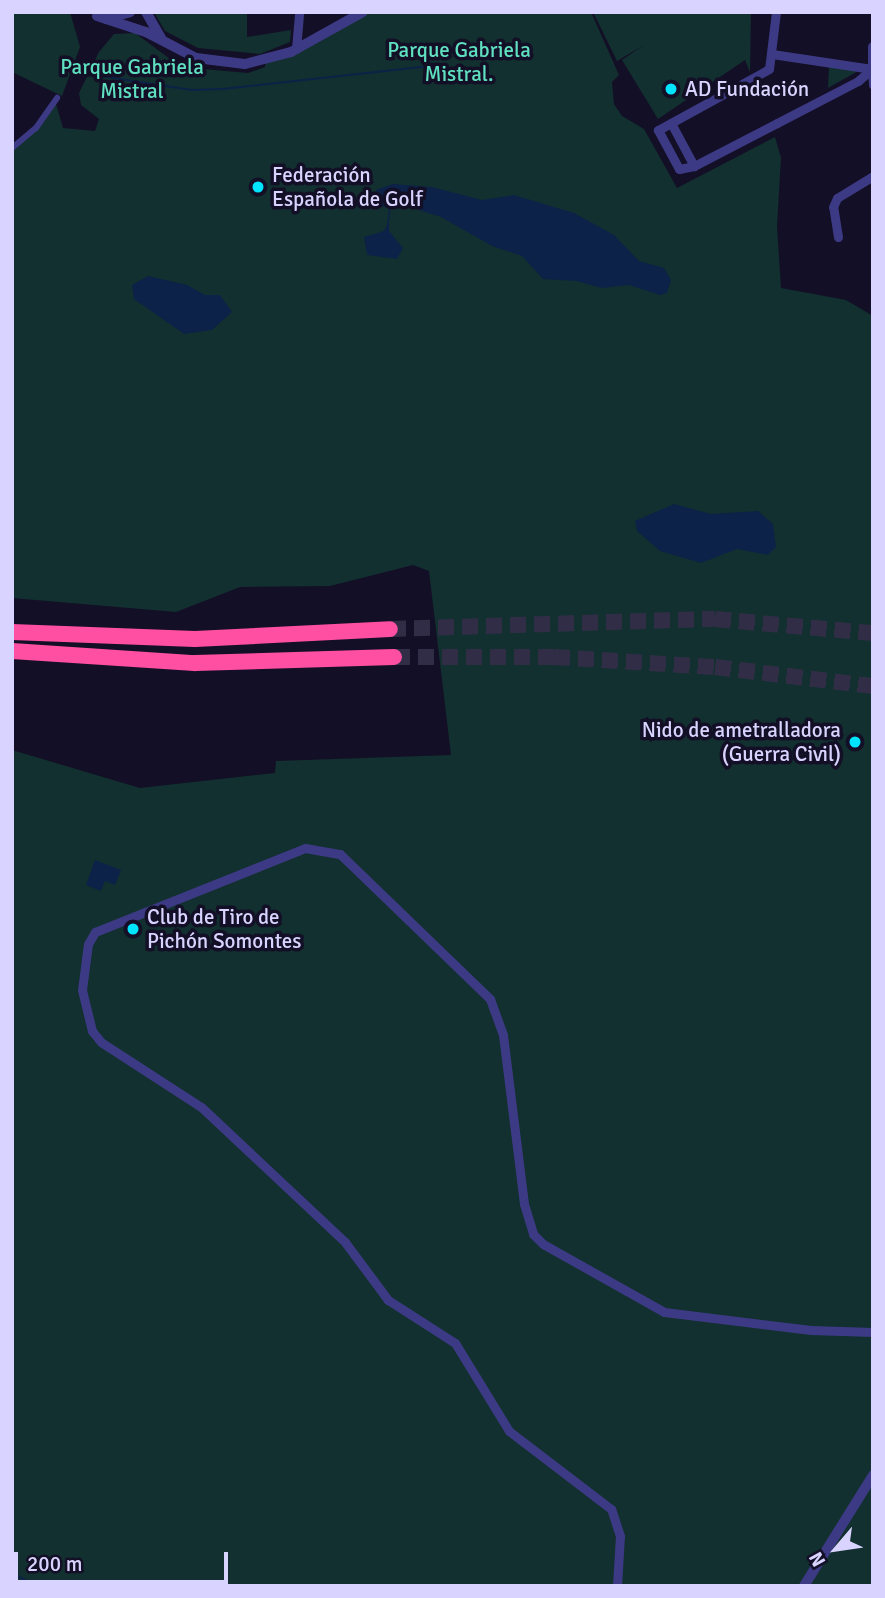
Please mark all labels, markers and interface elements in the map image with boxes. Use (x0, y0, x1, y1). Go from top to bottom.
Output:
park label: Parque Gabriela Mistral. (387, 37, 531, 87)
park label: Parque Gabriela Mistral (60, 54, 204, 104)
place label: AD Fundación (685, 76, 809, 102)
marker: AD Fundación (663, 81, 679, 97)
place label: Federación Española de Golf (272, 162, 422, 212)
marker: Federación Española de Golf (250, 179, 266, 195)
place label: Nido de ametralladora (Guerra Civil) (642, 717, 841, 767)
marker: Nido de ametralladora (Guerra Civil) (847, 734, 863, 750)
place label: Club de Tiro de Pichón Somontes (147, 904, 301, 954)
marker: Club de Tiro de Pichón Somontes (125, 921, 141, 937)
north arrow (801, 1514, 871, 1584)
scale bar (18, 1538, 231, 1582)
text: N (804, 1548, 831, 1571)
text: 200 m (27, 1551, 82, 1577)

